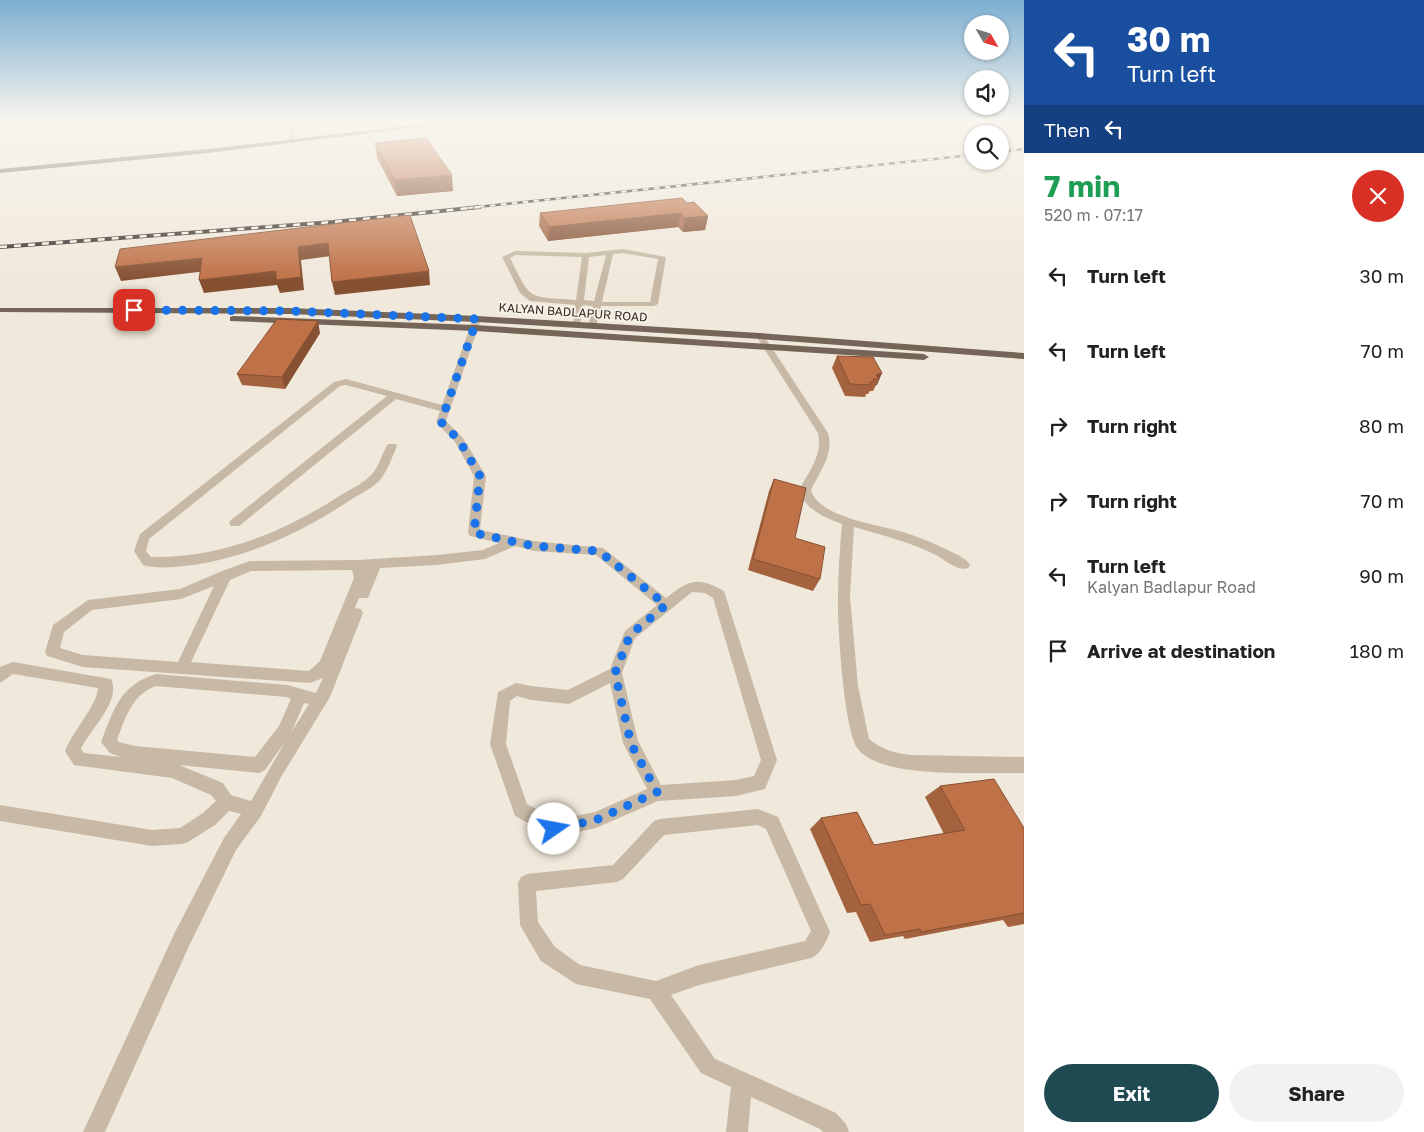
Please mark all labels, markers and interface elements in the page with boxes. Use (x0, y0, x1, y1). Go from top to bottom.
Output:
north arrow (964, 15, 1009, 60)
map controls (964, 15, 1009, 170)
text: 30 m (1127, 18, 1210, 60)
icon: left (1044, 20, 1109, 85)
text: Turn left (1127, 60, 1216, 87)
button: sound (964, 70, 1009, 115)
icon: left (1100, 115, 1128, 143)
text: Then (1044, 118, 1090, 141)
button: search (964, 125, 1009, 170)
text: 7 min (1044, 168, 1120, 204)
button: close (1352, 170, 1404, 222)
text: 520 m · 07:17 (1044, 205, 1143, 225)
icon: left (1044, 262, 1072, 290)
text: Turn left (1087, 264, 1166, 287)
text: 30 m (1360, 264, 1404, 287)
pin (113, 289, 155, 331)
icon: arrive (120, 296, 148, 324)
street label: KALYAN BADLAPUR ROAD (498, 299, 648, 325)
icon: left (1044, 337, 1072, 365)
text: Turn left (1087, 339, 1166, 362)
text: 70 m (1361, 339, 1404, 362)
icon: right (1044, 412, 1072, 440)
text: Turn right (1087, 414, 1177, 437)
text: 80 m (1359, 414, 1404, 437)
icon: right (1044, 487, 1072, 515)
text: Turn right (1087, 489, 1177, 512)
text: 70 m (1361, 489, 1404, 512)
text: Turn left (1087, 554, 1166, 577)
icon: left (1044, 562, 1072, 590)
text: 90 m (1359, 564, 1404, 587)
text: Kalyan Badlapur Road (1087, 577, 1256, 597)
icon: arrive (1044, 637, 1072, 665)
text: Arrive at destination (1087, 639, 1275, 662)
text: 180 m (1350, 639, 1404, 662)
position arrow (527, 802, 579, 854)
button: Exit (1044, 1064, 1219, 1122)
button: Share (1229, 1064, 1404, 1122)

